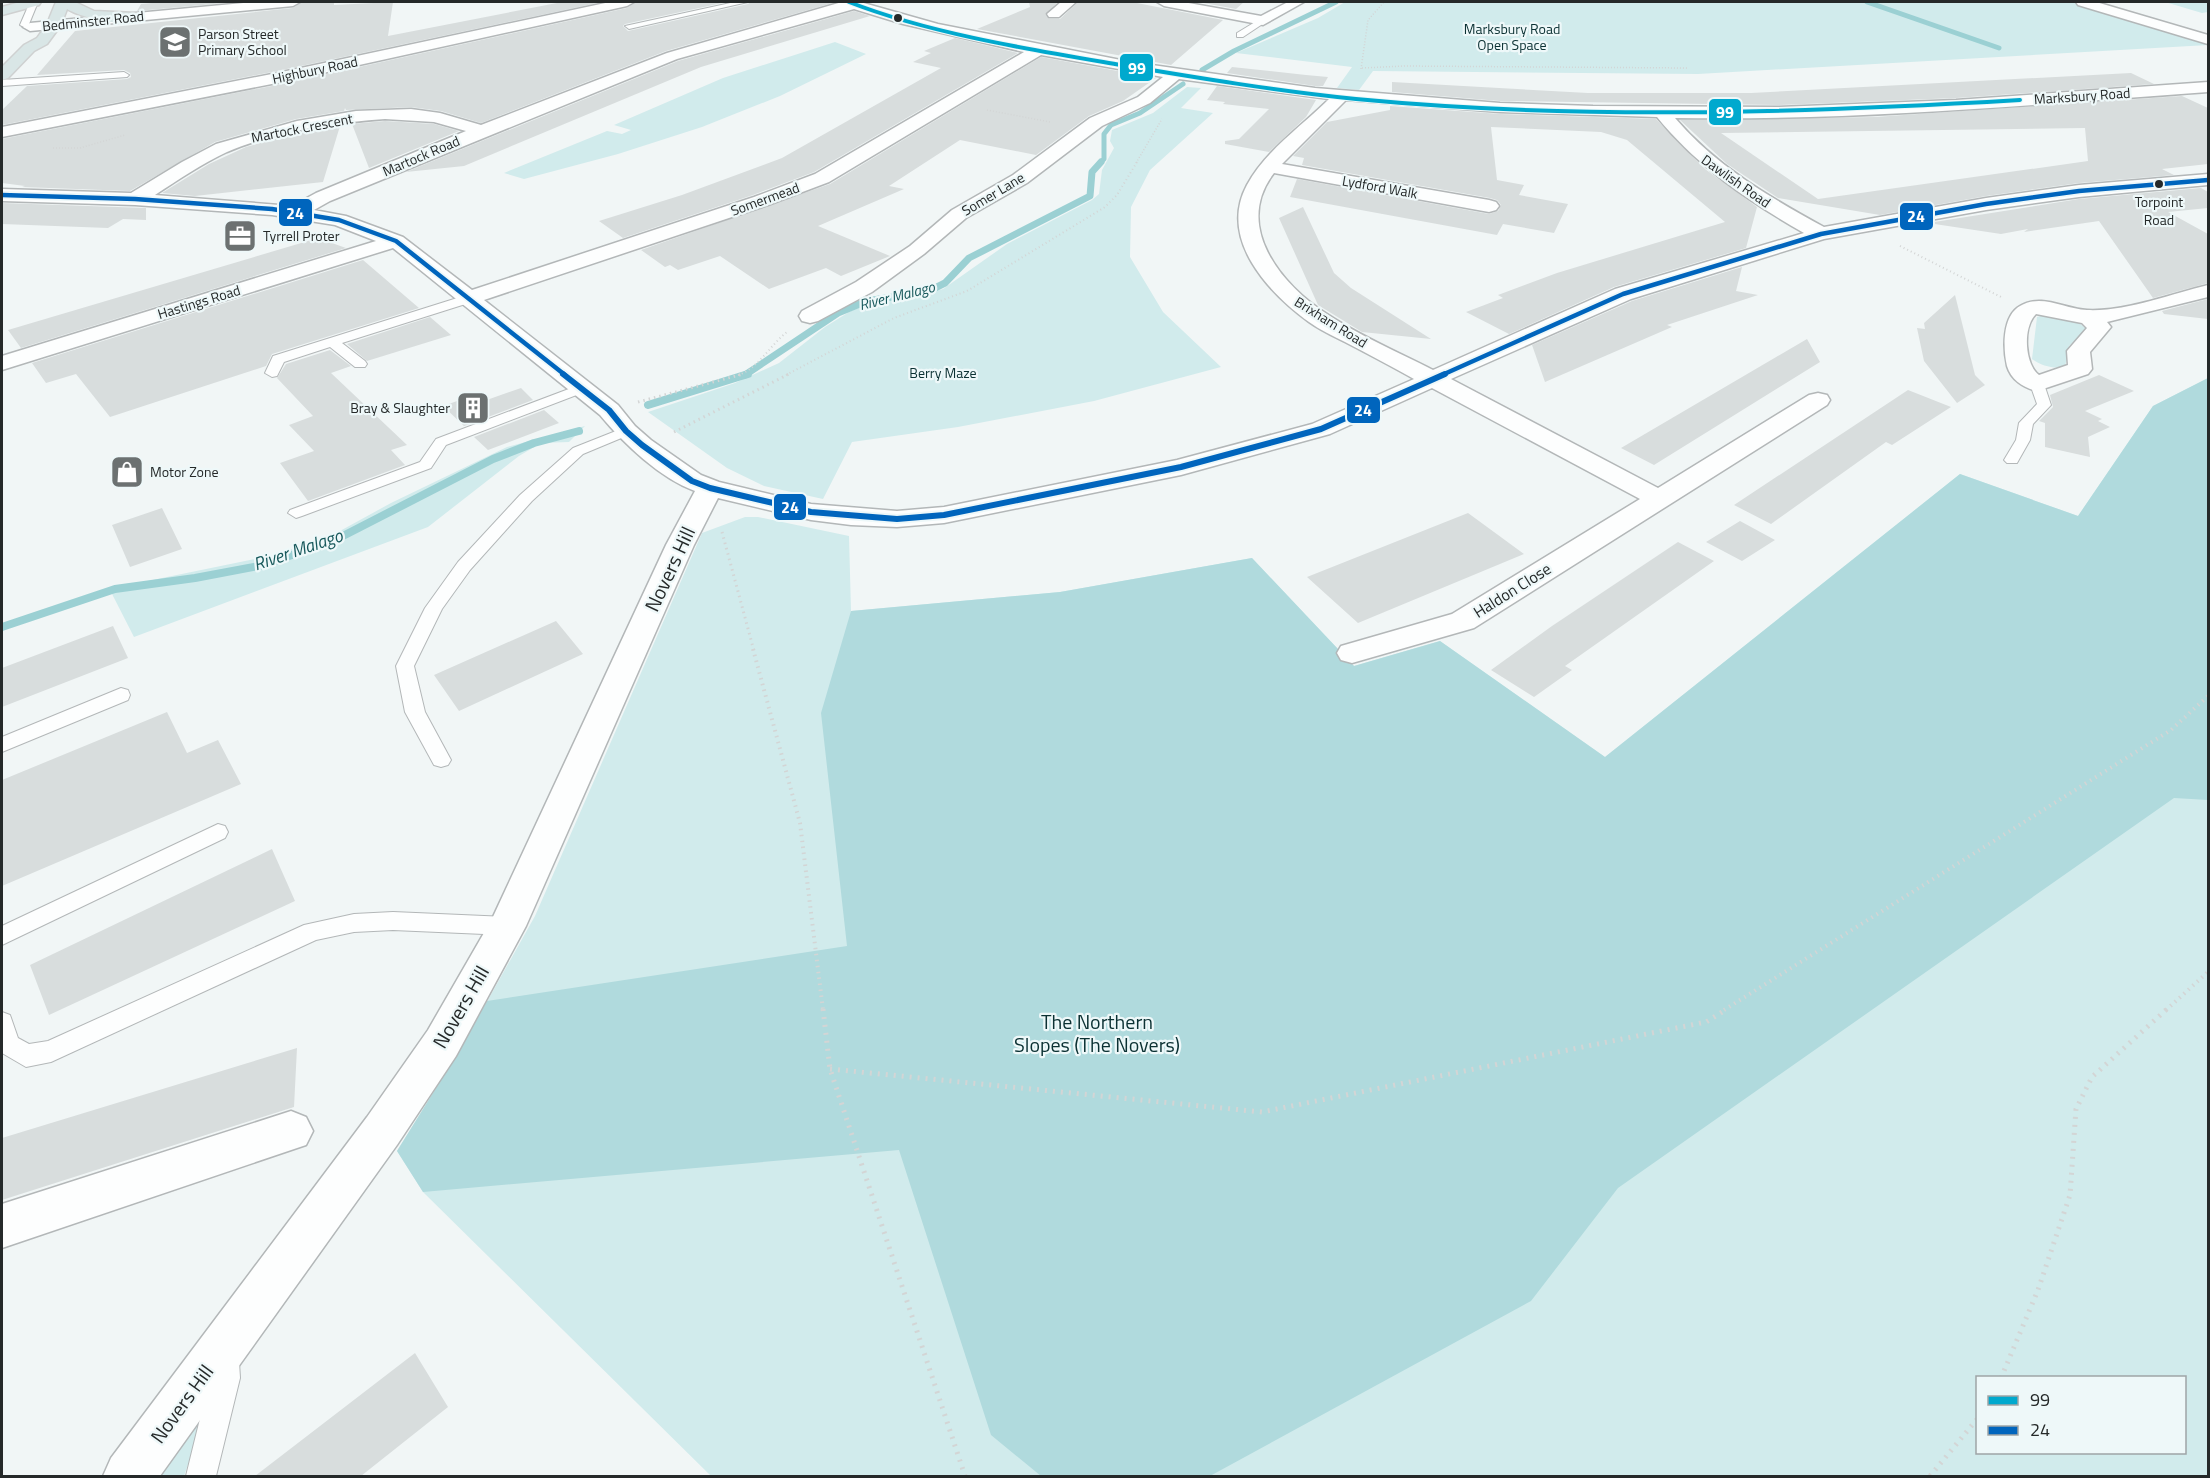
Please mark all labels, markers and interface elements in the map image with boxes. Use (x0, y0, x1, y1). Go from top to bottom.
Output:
street label: Bedminster Road (41, 5, 145, 36)
unlabelled marker (892, 12, 904, 24)
park label: Marksbury Road Open Space (1464, 18, 1560, 55)
place label: Parson Street Primary School (198, 23, 287, 60)
school or university icon: Parson Street Primary School (157, 24, 193, 60)
street label: Highbury Road (270, 50, 360, 89)
line badge: 99 (1119, 53, 1154, 82)
text: 99 (1128, 56, 1146, 80)
street label: Marksbury Road (2033, 82, 2131, 109)
line badge: 99 (1708, 98, 1742, 126)
text: 99 (1716, 100, 1734, 124)
street label: Martock Crescent (249, 107, 355, 148)
street label: Martock Road (379, 130, 463, 181)
street label: Dawlish Road (1697, 149, 1775, 212)
street label: Somer Lane (957, 167, 1028, 221)
street label: Lydford Walk (1341, 170, 1420, 204)
street label: Somermead (728, 176, 802, 221)
marker: Torpoint Road (2153, 178, 2165, 190)
place label: Torpoint Road (2135, 191, 2183, 230)
line badge: 24 (278, 198, 313, 227)
text: 24 (286, 201, 304, 225)
line badge: 24 (1899, 202, 1934, 231)
text: 24 (1907, 204, 1925, 228)
office icon: Tyrrell Proter (222, 218, 258, 254)
place label: Tyrrell Proter (263, 225, 340, 246)
water label: River Malago (857, 275, 938, 316)
street label: Hastings Road (155, 279, 243, 324)
street label: Brixham Road (1291, 291, 1372, 352)
park label: Berry Maze (909, 362, 977, 383)
building icon: Bray & Slaughter (455, 390, 491, 426)
line badge: 24 (1346, 396, 1381, 424)
place label: Bray & Slaughter (350, 397, 450, 418)
text: 24 (1354, 398, 1372, 422)
shop icon: Motor Zone (109, 454, 145, 490)
place label: Motor Zone (150, 461, 219, 482)
line badge: 24 (773, 493, 807, 521)
text: 24 (781, 495, 799, 519)
water label: River Malago (250, 521, 347, 577)
street label: Novers Hill (636, 521, 703, 617)
street label: Haldon Close (1468, 557, 1556, 623)
street label: Novers Hill (424, 960, 497, 1054)
park label: The Northern Slopes (The Novers) (1014, 1006, 1180, 1060)
street label: Novers Hill (142, 1358, 221, 1450)
legend (1976, 1376, 2186, 1454)
text: 99 (2030, 1386, 2050, 1413)
text: 24 (2030, 1416, 2050, 1443)

